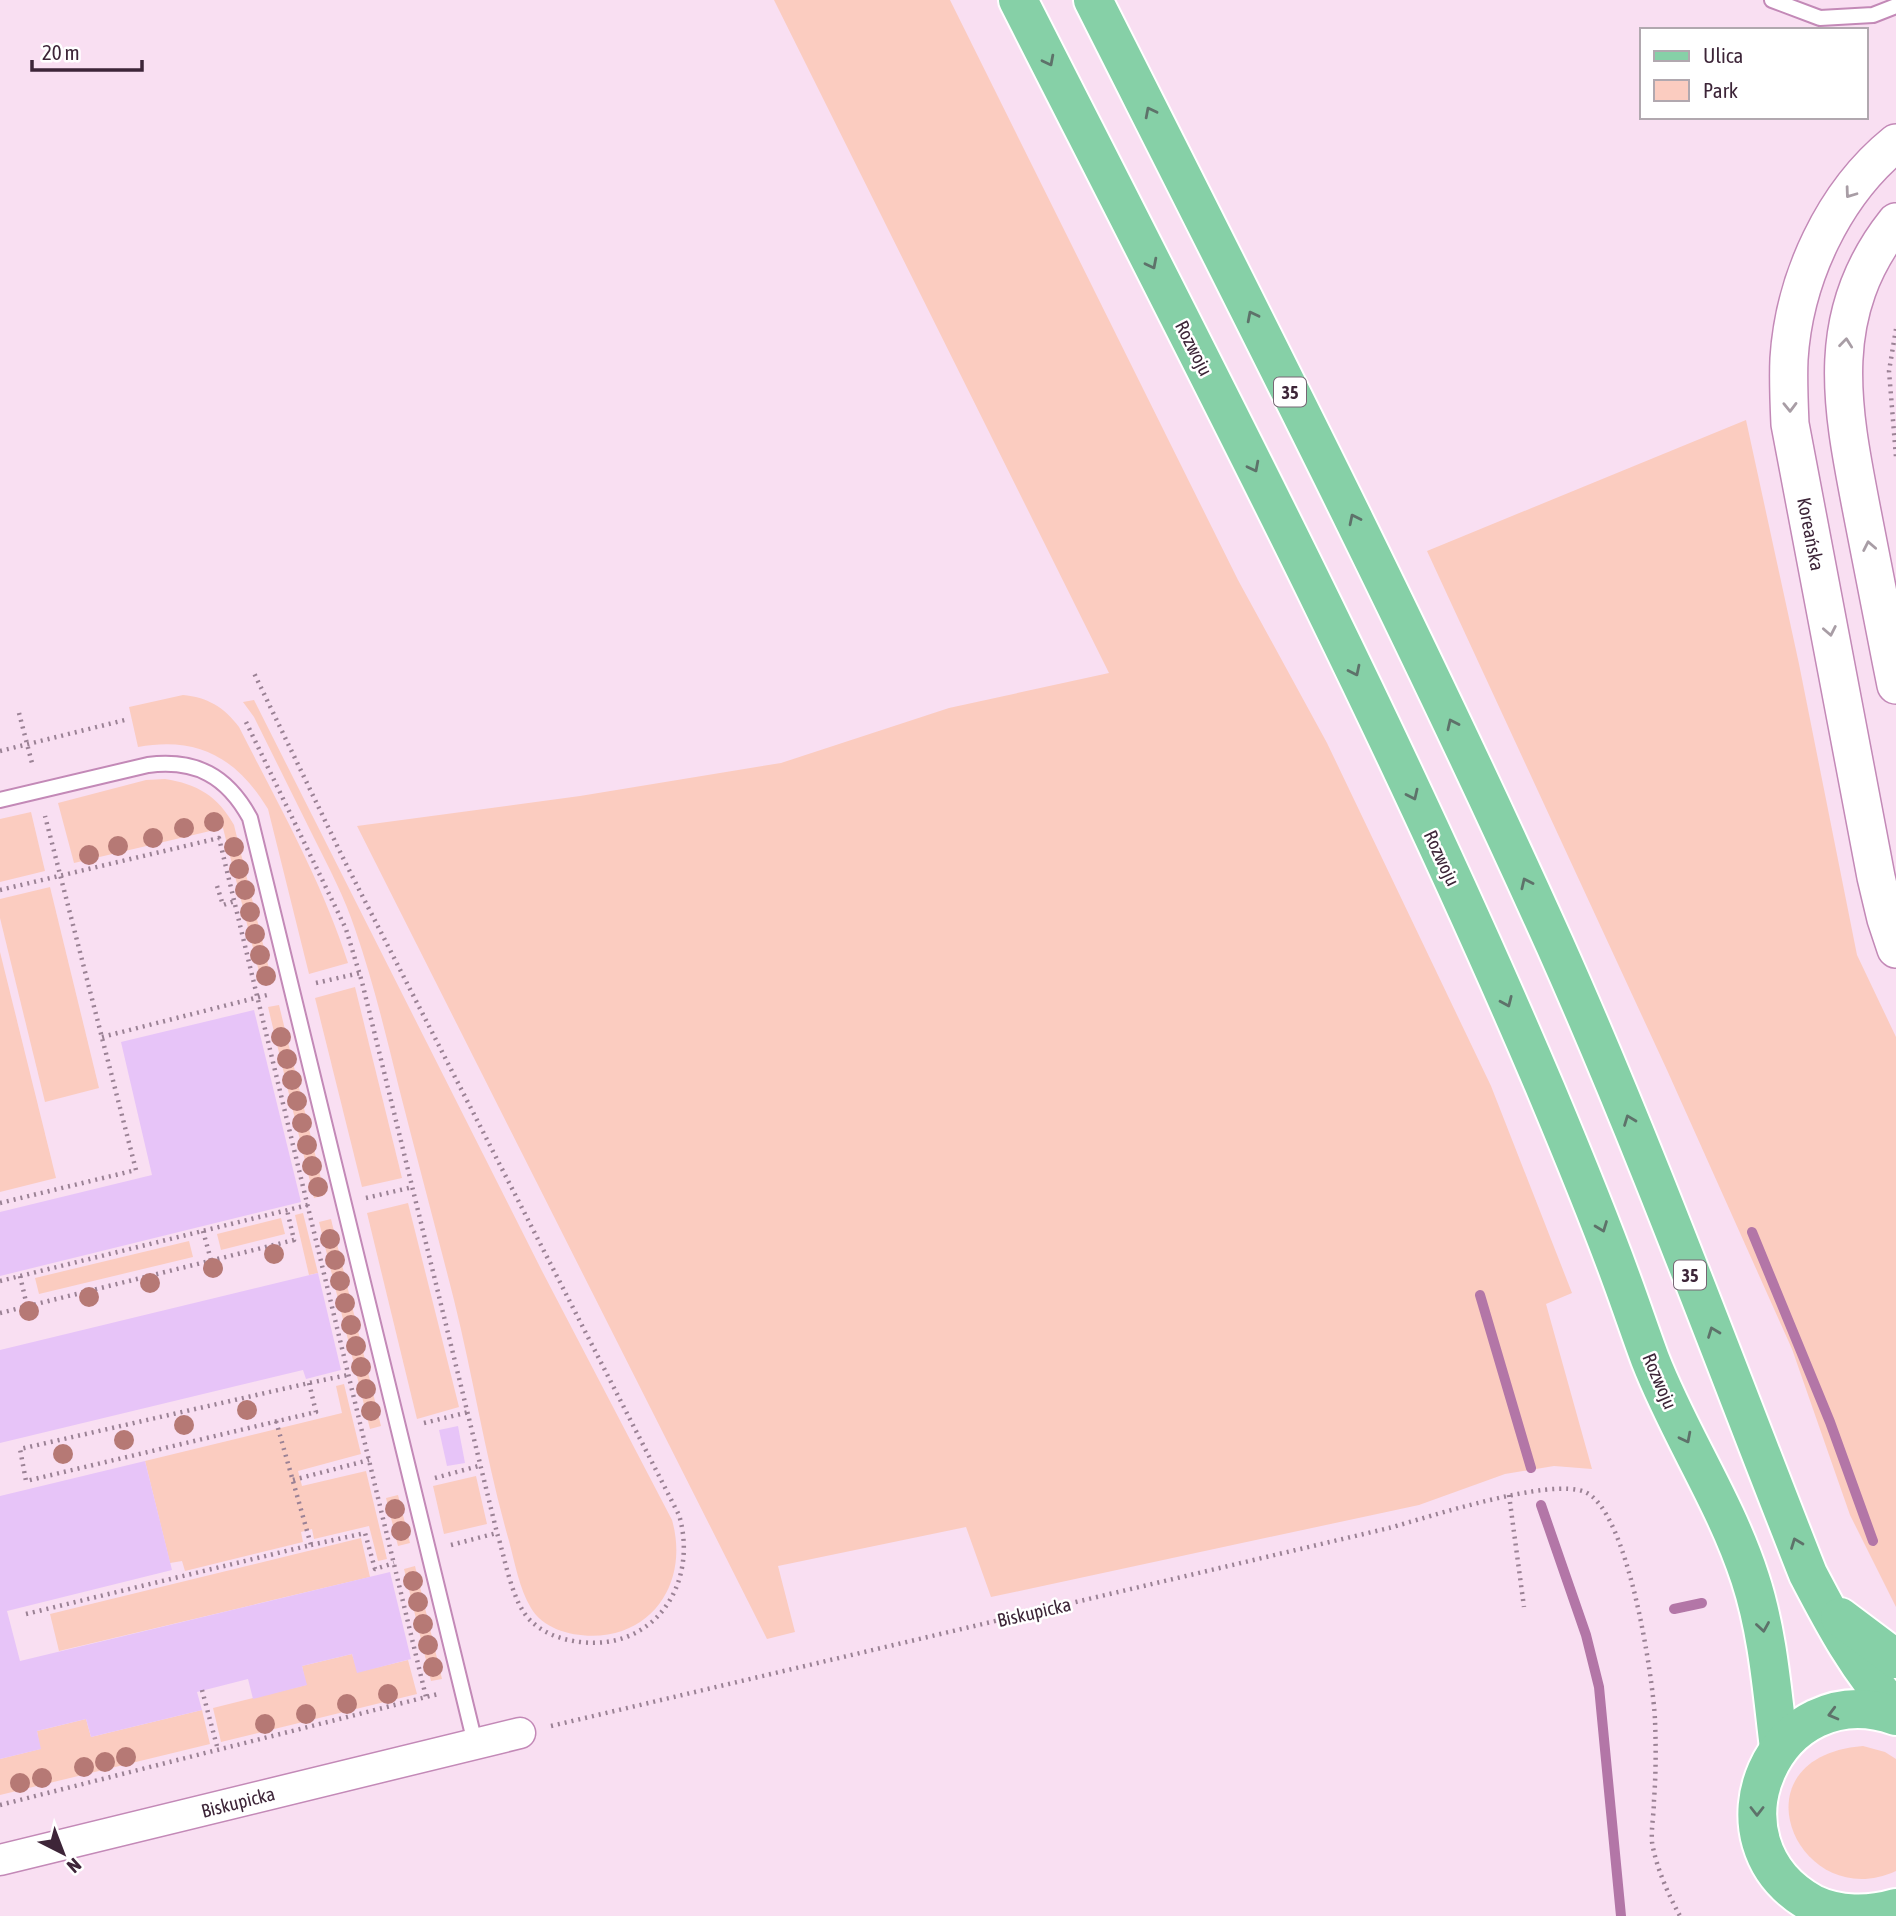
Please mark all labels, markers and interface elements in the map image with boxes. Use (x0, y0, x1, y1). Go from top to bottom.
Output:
scale bar (32, 28, 142, 72)
legend (1640, 28, 1868, 119)
text: 20 m (42, 40, 80, 64)
text: Ulica (1703, 43, 1743, 67)
one-way arrow (1041, 54, 1054, 66)
text: Park (1703, 78, 1738, 102)
one-way arrow (1144, 107, 1158, 119)
one-way arrow (1845, 185, 1858, 198)
one-way arrow (1144, 257, 1158, 269)
one-way arrow (1246, 311, 1260, 323)
street label: Rozwoju (1171, 317, 1217, 379)
one-way arrow (1838, 337, 1853, 348)
road number: 35 (1274, 378, 1306, 406)
one-way arrow (1782, 402, 1797, 413)
one-way arrow (1246, 460, 1260, 472)
street label: Koreańska (1793, 496, 1829, 572)
one-way arrow (1348, 514, 1362, 526)
one-way arrow (1862, 540, 1877, 552)
one-way arrow (1821, 625, 1836, 637)
one-way arrow (1346, 664, 1360, 676)
one-way arrow (1446, 719, 1460, 731)
one-way arrow (1405, 788, 1419, 800)
street label: Rozwoju (1420, 827, 1464, 889)
one-way arrow (1520, 878, 1534, 890)
one-way arrow (1499, 995, 1513, 1007)
one-way arrow (1624, 1115, 1638, 1127)
one-way arrow (1593, 1221, 1607, 1233)
road number: 35 (1674, 1260, 1706, 1290)
one-way arrow (1707, 1326, 1721, 1338)
street label: Rozwoju (1638, 1350, 1682, 1412)
one-way arrow (1678, 1431, 1691, 1443)
one-way arrow (1790, 1538, 1804, 1550)
street label: Biskupicka (995, 1593, 1073, 1631)
one-way arrow (1755, 1621, 1770, 1632)
one-way arrow (1827, 1705, 1839, 1720)
street label: Biskupicka (199, 1782, 277, 1822)
one-way arrow (1749, 1806, 1765, 1817)
north arrow (28, 1818, 98, 1888)
text: N (63, 1854, 86, 1878)

